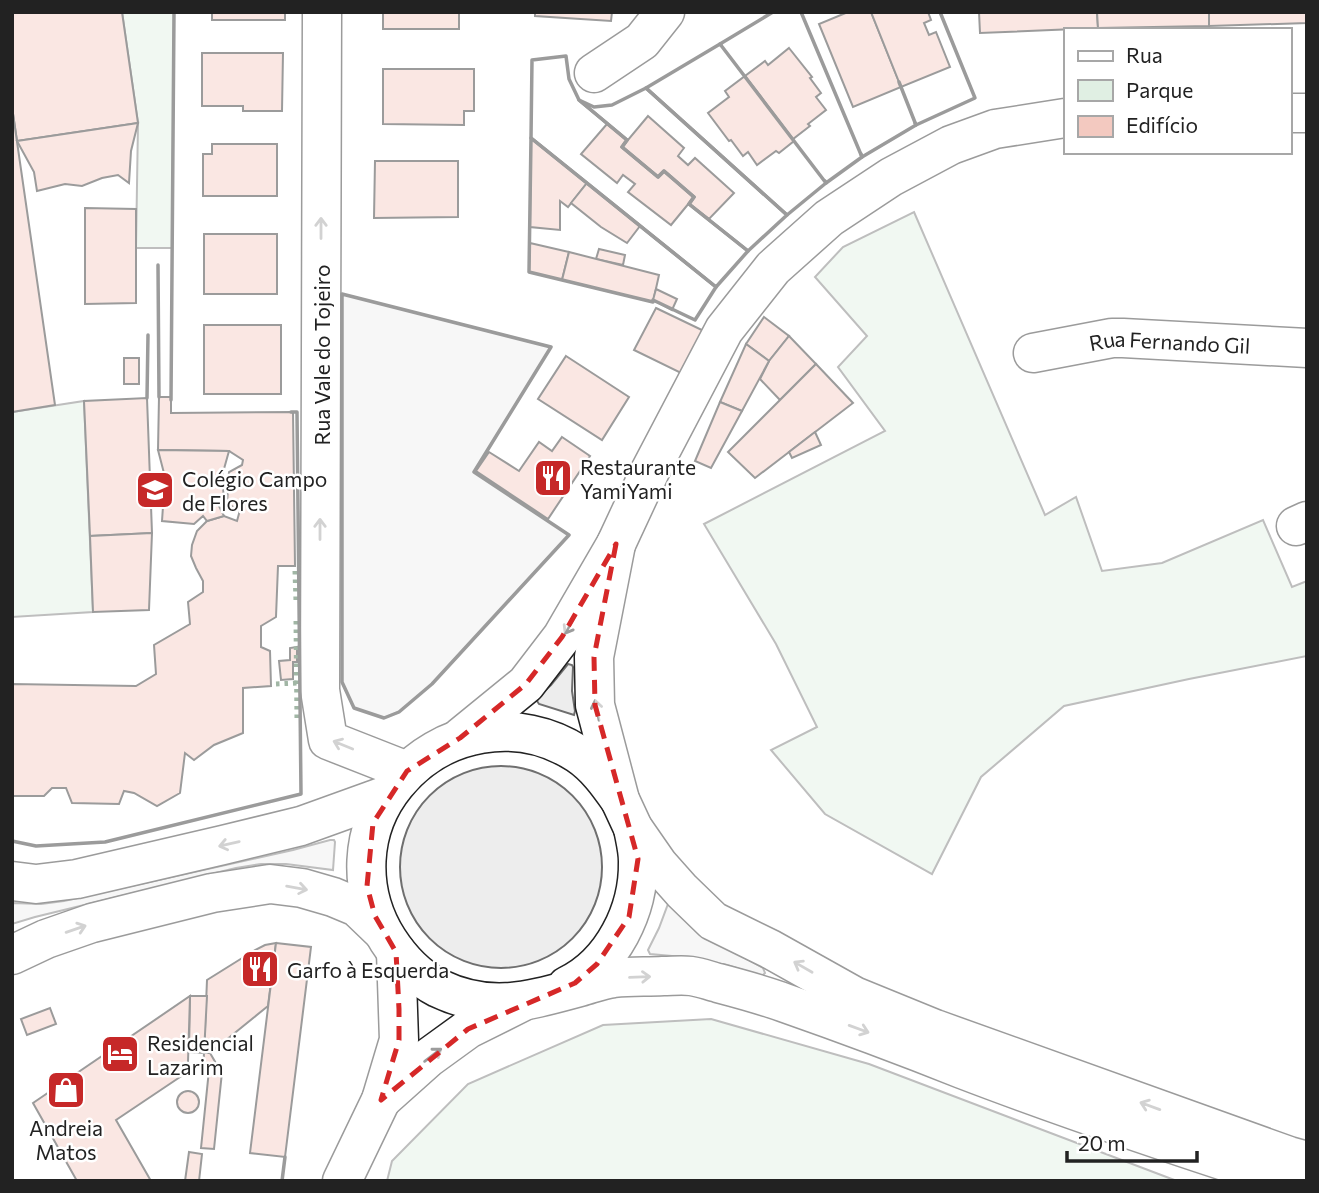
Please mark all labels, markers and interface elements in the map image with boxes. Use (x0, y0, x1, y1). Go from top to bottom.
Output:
legend (1064, 28, 1291, 154)
text: Rua (1126, 42, 1163, 67)
text: Parque (1126, 77, 1193, 102)
text: Edifício (1126, 112, 1198, 137)
one-way arrow (314, 217, 328, 240)
street label: Rua Vale do Tojeiro (309, 265, 334, 445)
street label: Rua Fernando Gil (1087, 325, 1251, 357)
place label: Restaurante YamiYami (580, 454, 696, 503)
restaurant icon: Restaurante YamiYami (532, 457, 574, 499)
place label: Colégio Campo de Flores (182, 466, 327, 515)
school or university icon: Colégio Campo de Flores (134, 469, 176, 511)
one-way arrow (313, 518, 327, 541)
one-way arrow (563, 614, 577, 634)
one-way arrow (590, 700, 603, 722)
one-way arrow (333, 738, 355, 751)
one-way arrow (218, 838, 241, 851)
one-way arrow (285, 882, 308, 895)
one-way arrow (64, 922, 86, 934)
restaurant icon: Garfo à Esquerda (239, 948, 281, 990)
place label: Garfo à Esquerda (287, 957, 449, 982)
one-way arrow (793, 960, 813, 974)
one-way arrow (629, 970, 652, 984)
one-way arrow (848, 1024, 870, 1036)
place label: Residencial Lazarim (147, 1030, 254, 1079)
hotel icon: Residencial Lazarim (99, 1033, 141, 1075)
one-way arrow (423, 1048, 441, 1063)
shop icon: Andreia Matos (45, 1069, 87, 1111)
one-way arrow (1139, 1099, 1161, 1111)
place label: Andreia Matos (29, 1115, 103, 1164)
scale bar (1067, 1120, 1196, 1164)
text: 20 m (1078, 1130, 1126, 1155)

